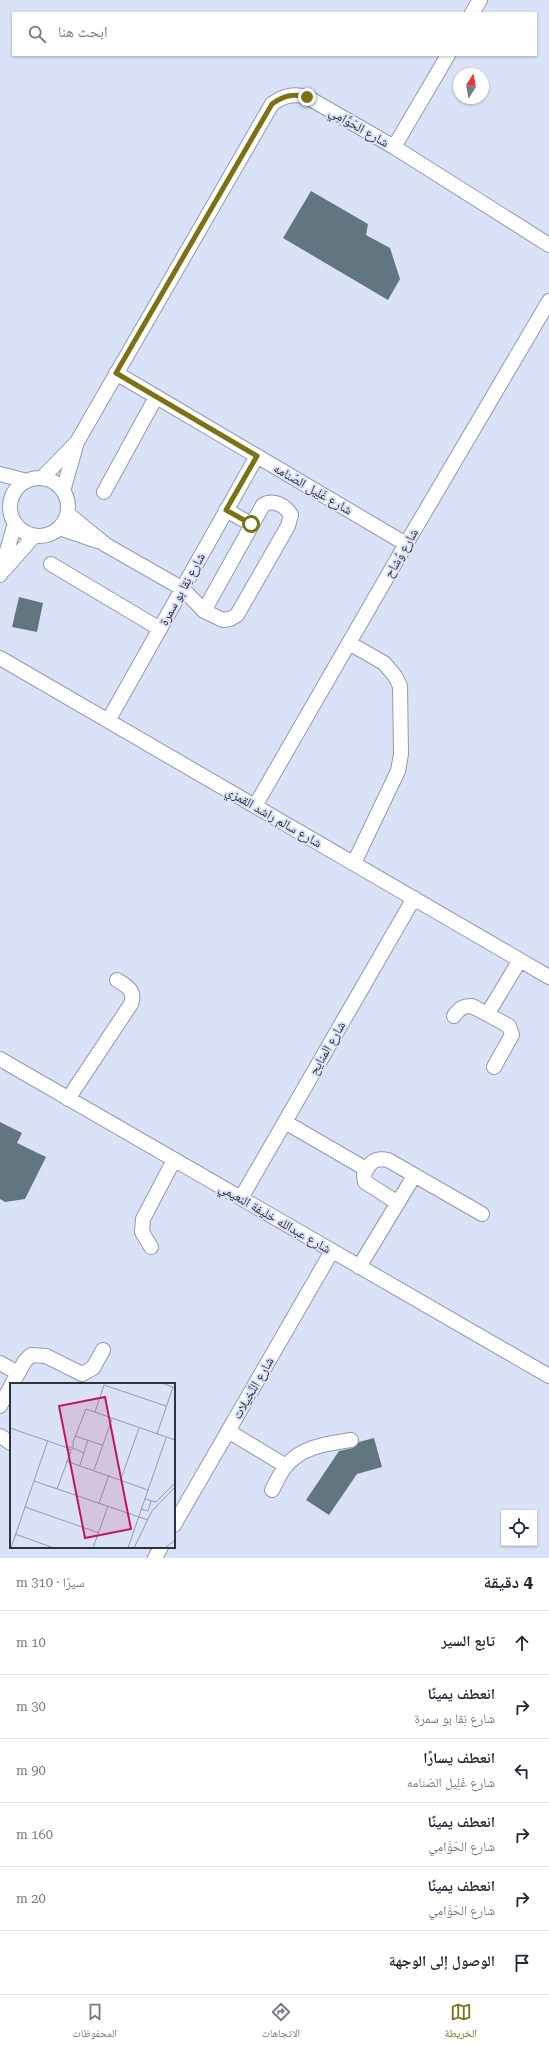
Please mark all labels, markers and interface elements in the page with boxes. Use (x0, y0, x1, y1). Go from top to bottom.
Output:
search box (12, 12, 537, 56)
icon: search (26, 23, 48, 45)
text: ابحث هنا (58, 23, 108, 41)
north arrow (453, 68, 489, 104)
route end (298, 88, 316, 106)
street label: شارع الحَوَّامِي (325, 104, 392, 153)
street label: شارع غَلِيل الصّنامه (270, 460, 355, 519)
route start (242, 515, 260, 533)
street label: شارع وُشاح (381, 526, 423, 581)
street label: شارع نِقا بو سمرة (156, 550, 210, 629)
street label: شارع سالم راشد القمزي (222, 783, 325, 853)
street label: شارع المنايح (306, 1019, 350, 1078)
street label: شارع عبدالله خليفة النعيمي (215, 1180, 334, 1259)
street label: شارع النِّخِيلات (229, 1354, 278, 1423)
inset map (10, 1383, 175, 1548)
map controls (501, 1510, 537, 1546)
button: locate (501, 1510, 537, 1546)
text: 4 دقيقة (483, 1572, 533, 1592)
text: سيرًا · 310 m (16, 1575, 84, 1590)
text: تابع السير (441, 1632, 495, 1650)
icon: ahead (511, 1632, 533, 1654)
text: 10 m (16, 1635, 46, 1650)
text: انعطف يمينًا (428, 1685, 495, 1703)
icon: right (511, 1696, 533, 1718)
text: 30 m (16, 1699, 46, 1714)
text: شارع نِقا بو سمرة (414, 1711, 495, 1726)
text: انعطف يسارًا (423, 1749, 495, 1767)
icon: left (511, 1760, 533, 1782)
text: 90 m (16, 1763, 46, 1778)
text: شارع غَلِيل الصّنامه (407, 1775, 495, 1790)
text: انعطف يمينًا (428, 1813, 495, 1831)
icon: right (511, 1824, 533, 1846)
text: 160 m (16, 1827, 53, 1842)
text: شارع الحَوَّامِي (428, 1839, 495, 1854)
text: انعطف يمينًا (428, 1877, 495, 1895)
icon: right (511, 1888, 533, 1910)
text: 20 m (16, 1891, 46, 1906)
text: شارع الحَوَّامِي (428, 1903, 495, 1918)
text: الوصول إلى الوجهة (389, 1952, 495, 1970)
icon: arrive (511, 1952, 533, 1974)
tab: المحفوظات (72, 2001, 117, 2044)
tab: الاتجاهات (261, 2001, 300, 2044)
tab: الخريطة (444, 2001, 477, 2044)

